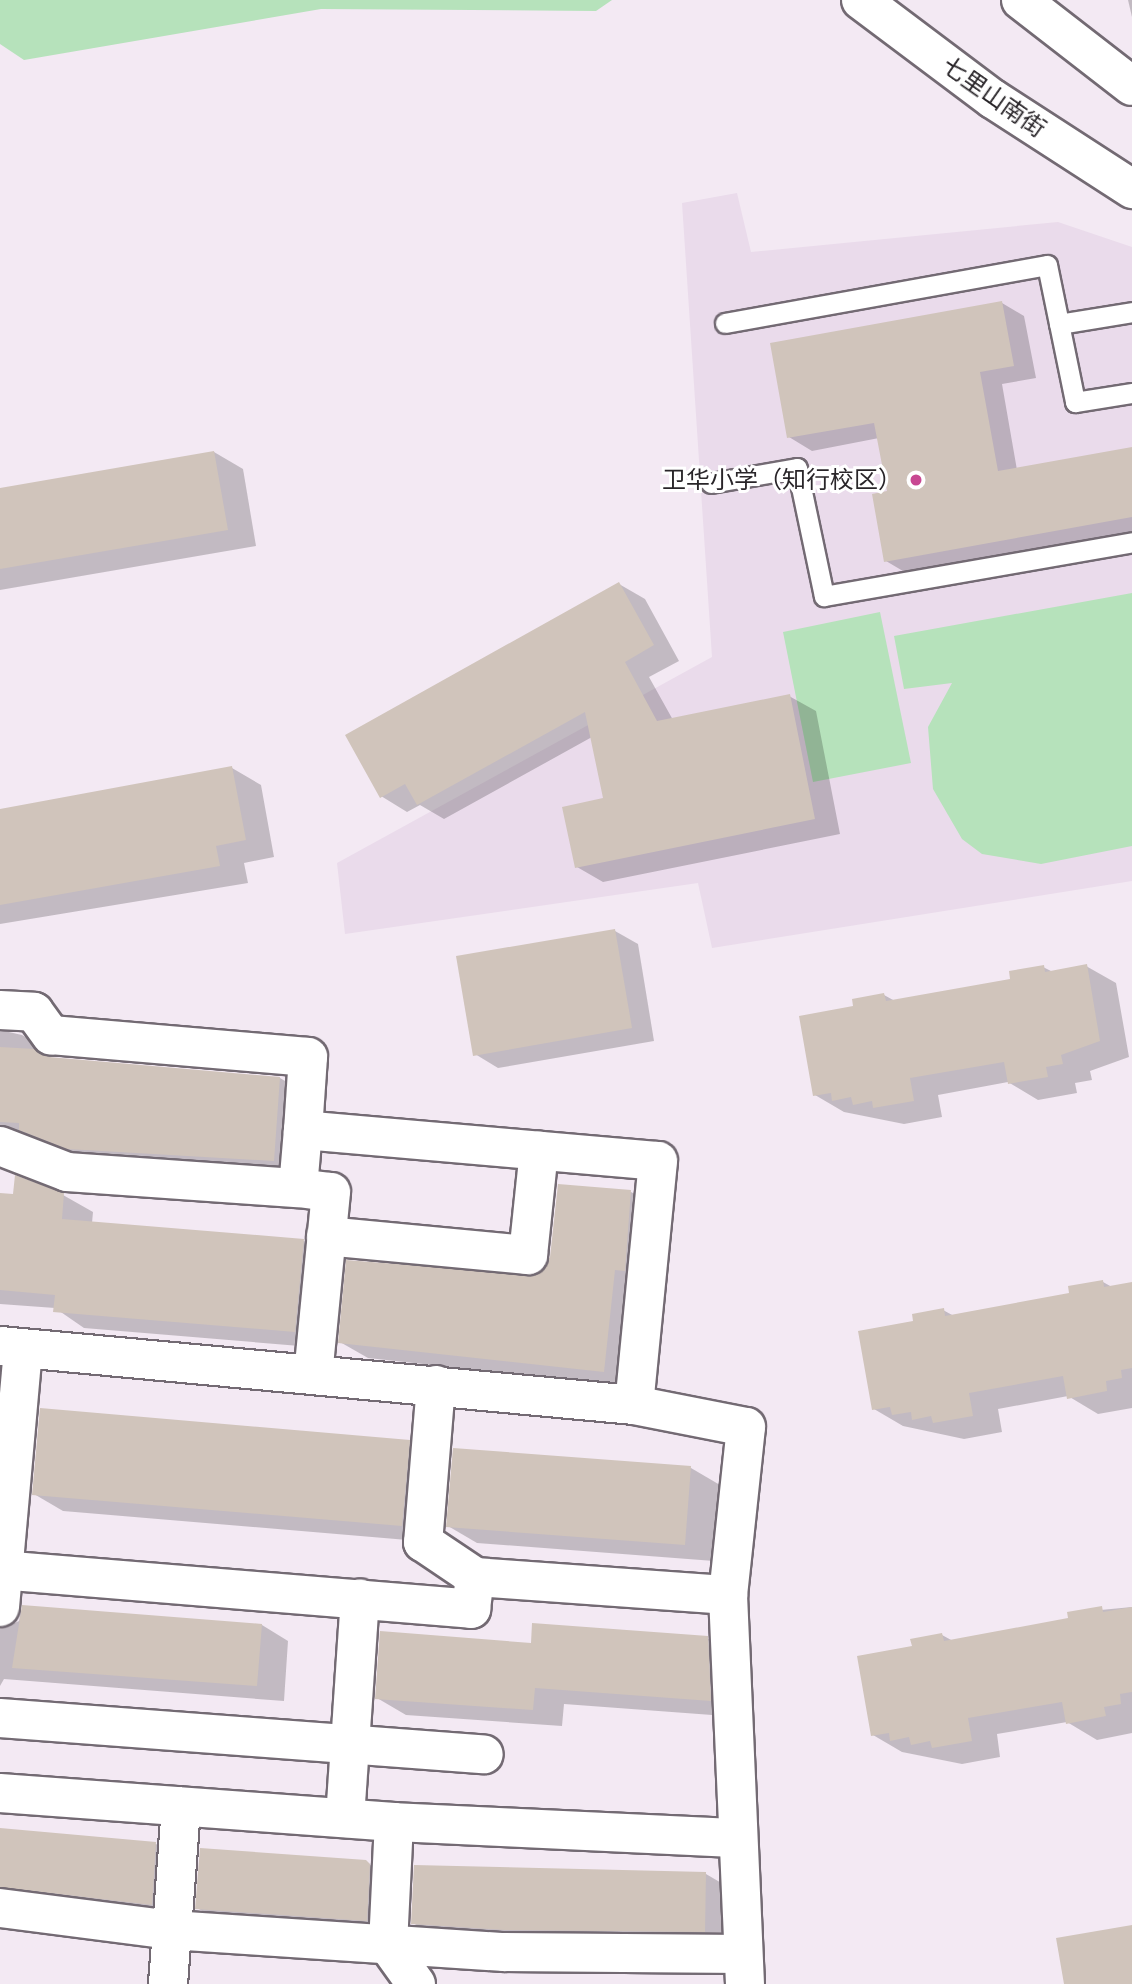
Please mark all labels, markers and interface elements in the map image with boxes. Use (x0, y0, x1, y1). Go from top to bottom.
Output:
street label: 七里山南街 (937, 51, 1051, 143)
place label: 卫华小学（知行校区） (662, 466, 902, 494)
marker: 卫华小学（知行校区） (908, 472, 924, 488)

